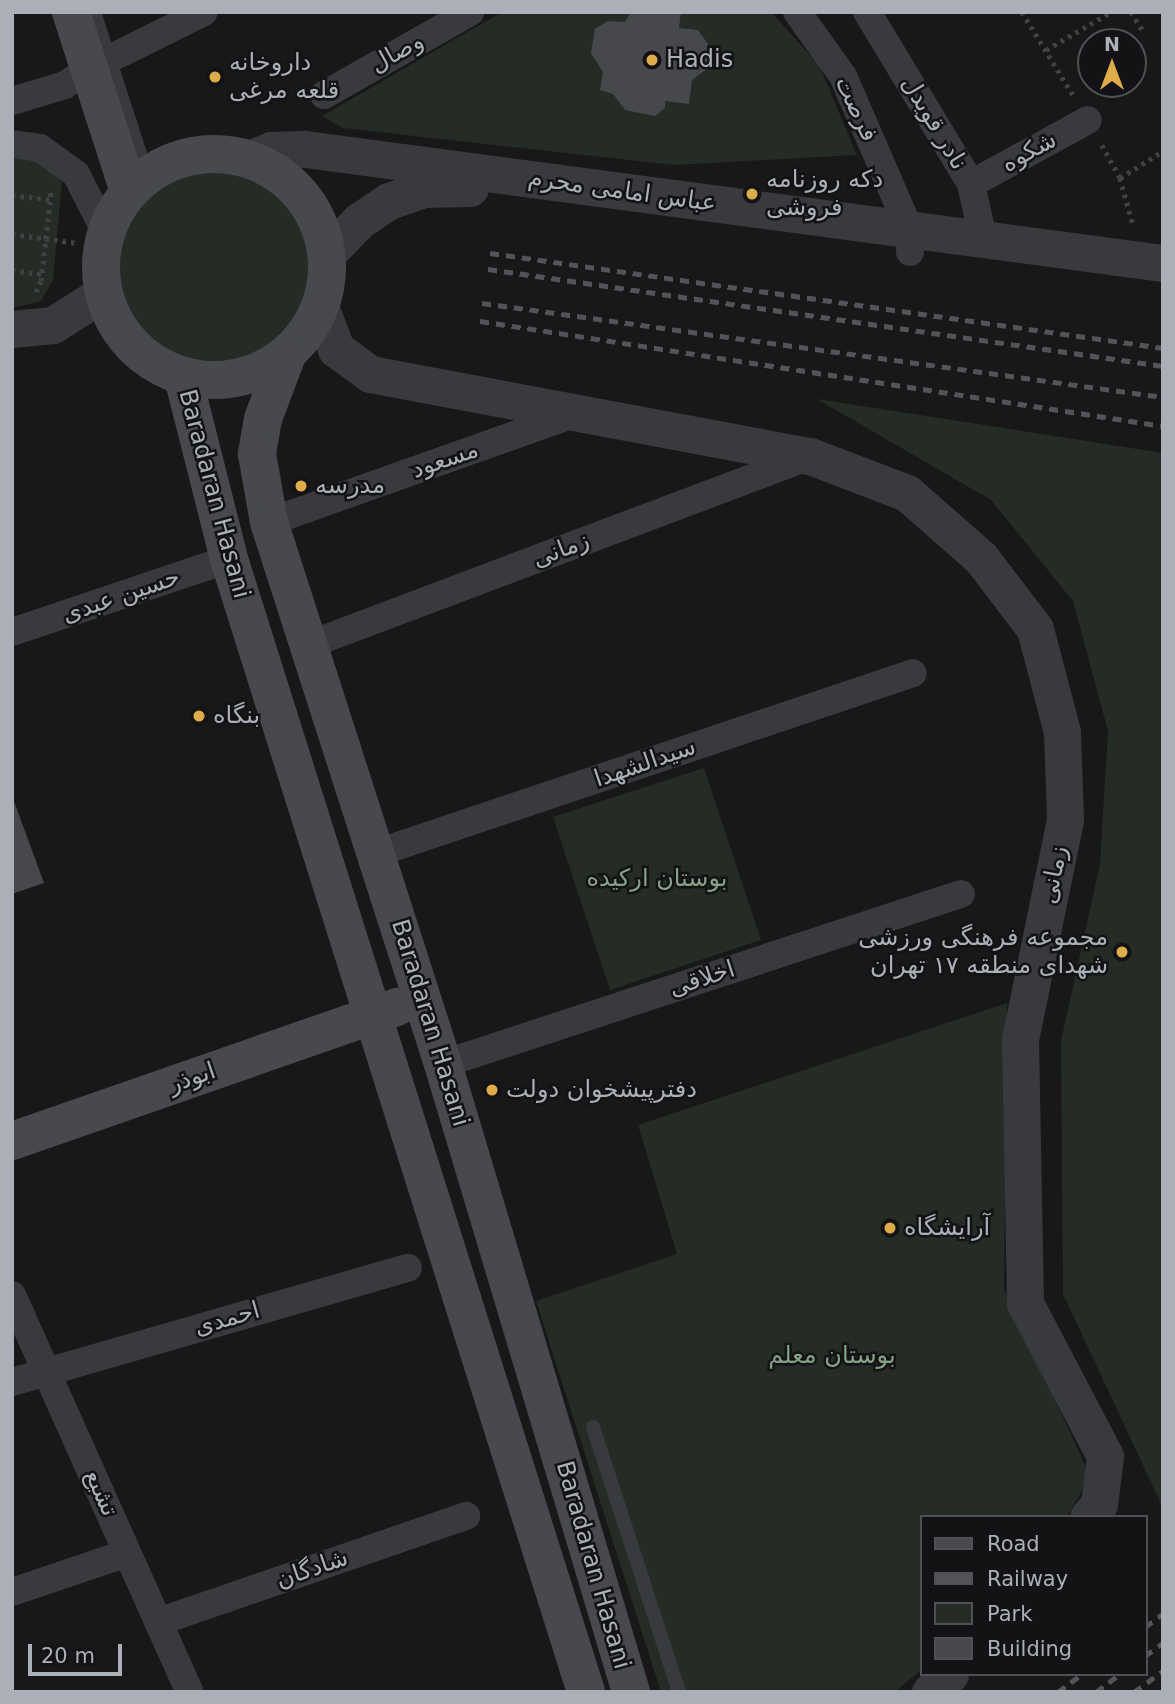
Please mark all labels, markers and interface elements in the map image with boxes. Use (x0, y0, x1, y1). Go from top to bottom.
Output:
street label: وصال (365, 27, 429, 79)
north arrow (1077, 28, 1147, 98)
text: N (1104, 33, 1120, 55)
place label: Hadis (666, 46, 733, 74)
place label: داروخانه قلعه مرغی (229, 49, 339, 105)
marker: Hadis (644, 52, 660, 68)
marker: داروخانه قلعه مرغی (207, 69, 223, 85)
street label: نادر قویدل (895, 71, 973, 175)
street label: فرصت (828, 72, 884, 146)
street label: شکوه (997, 125, 1061, 179)
street label: عباس امامی محرم (526, 164, 718, 218)
place label: دکه روزنامه فروشی (766, 166, 883, 222)
marker: دکه روزنامه فروشی (744, 186, 760, 202)
street label: Baradaran Hasani (172, 386, 256, 602)
street label: مسعود (408, 435, 482, 485)
place label: مدرسه (315, 472, 385, 500)
marker: مدرسه (293, 478, 309, 494)
street label: زمانی (529, 526, 593, 574)
street label: حسین عبدی (58, 562, 184, 630)
place label: بنگاه (213, 702, 260, 730)
marker: بنگاه (191, 708, 207, 724)
street label: سیدالشهدا (590, 732, 700, 794)
street label: زمانی (1034, 844, 1074, 906)
park label: بوستان ارکیده (586, 865, 728, 893)
street label: Baradaran Hasani (385, 916, 475, 1130)
place label: مجموعه فرهنگی ورزشی شهدای منطقه ۱۷ تهران (858, 924, 1108, 980)
marker: مجموعه فرهنگی ورزشی شهدای منطقه ۱۷ تهران (1114, 944, 1130, 960)
street label: اخلاقی (666, 955, 738, 1003)
street label: ابوذر (165, 1057, 219, 1099)
place label: دفترپیشخوان دولت (506, 1076, 697, 1104)
marker: دفترپیشخوان دولت (484, 1082, 500, 1098)
place label: آرایشگاه (904, 1214, 990, 1242)
marker: آرایشگاه (882, 1220, 898, 1236)
street label: احمدی (191, 1296, 263, 1342)
park label: بوستان معلم (768, 1342, 896, 1370)
street label: Baradaran Hasani (550, 1458, 636, 1672)
street label: تشیع (78, 1465, 124, 1521)
legend (920, 1515, 1147, 1676)
text: Road (987, 1532, 1040, 1556)
street label: شادگان (272, 1543, 352, 1595)
text: Railway (987, 1567, 1068, 1591)
text: Park (987, 1602, 1032, 1626)
scale bar (32, 1630, 126, 1674)
text: Building (987, 1637, 1072, 1661)
text: 20 m (41, 1644, 95, 1668)

